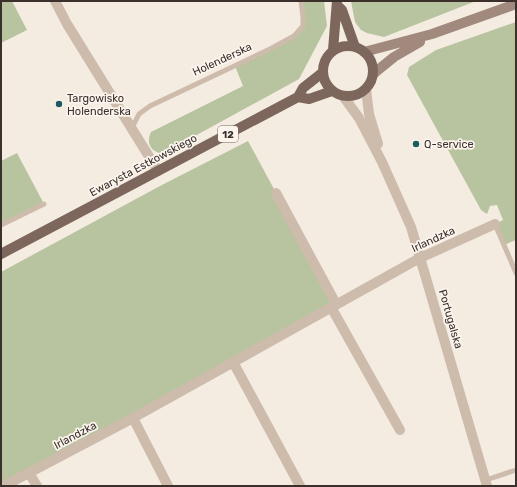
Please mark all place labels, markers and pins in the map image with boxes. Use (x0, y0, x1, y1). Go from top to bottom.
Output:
place label: Targowisko Holenderska (67, 92, 131, 118)
marker: Targowisko Holenderska (54, 99, 64, 109)
place label: Q-service (424, 138, 474, 151)
marker: Q-service (411, 139, 421, 149)

